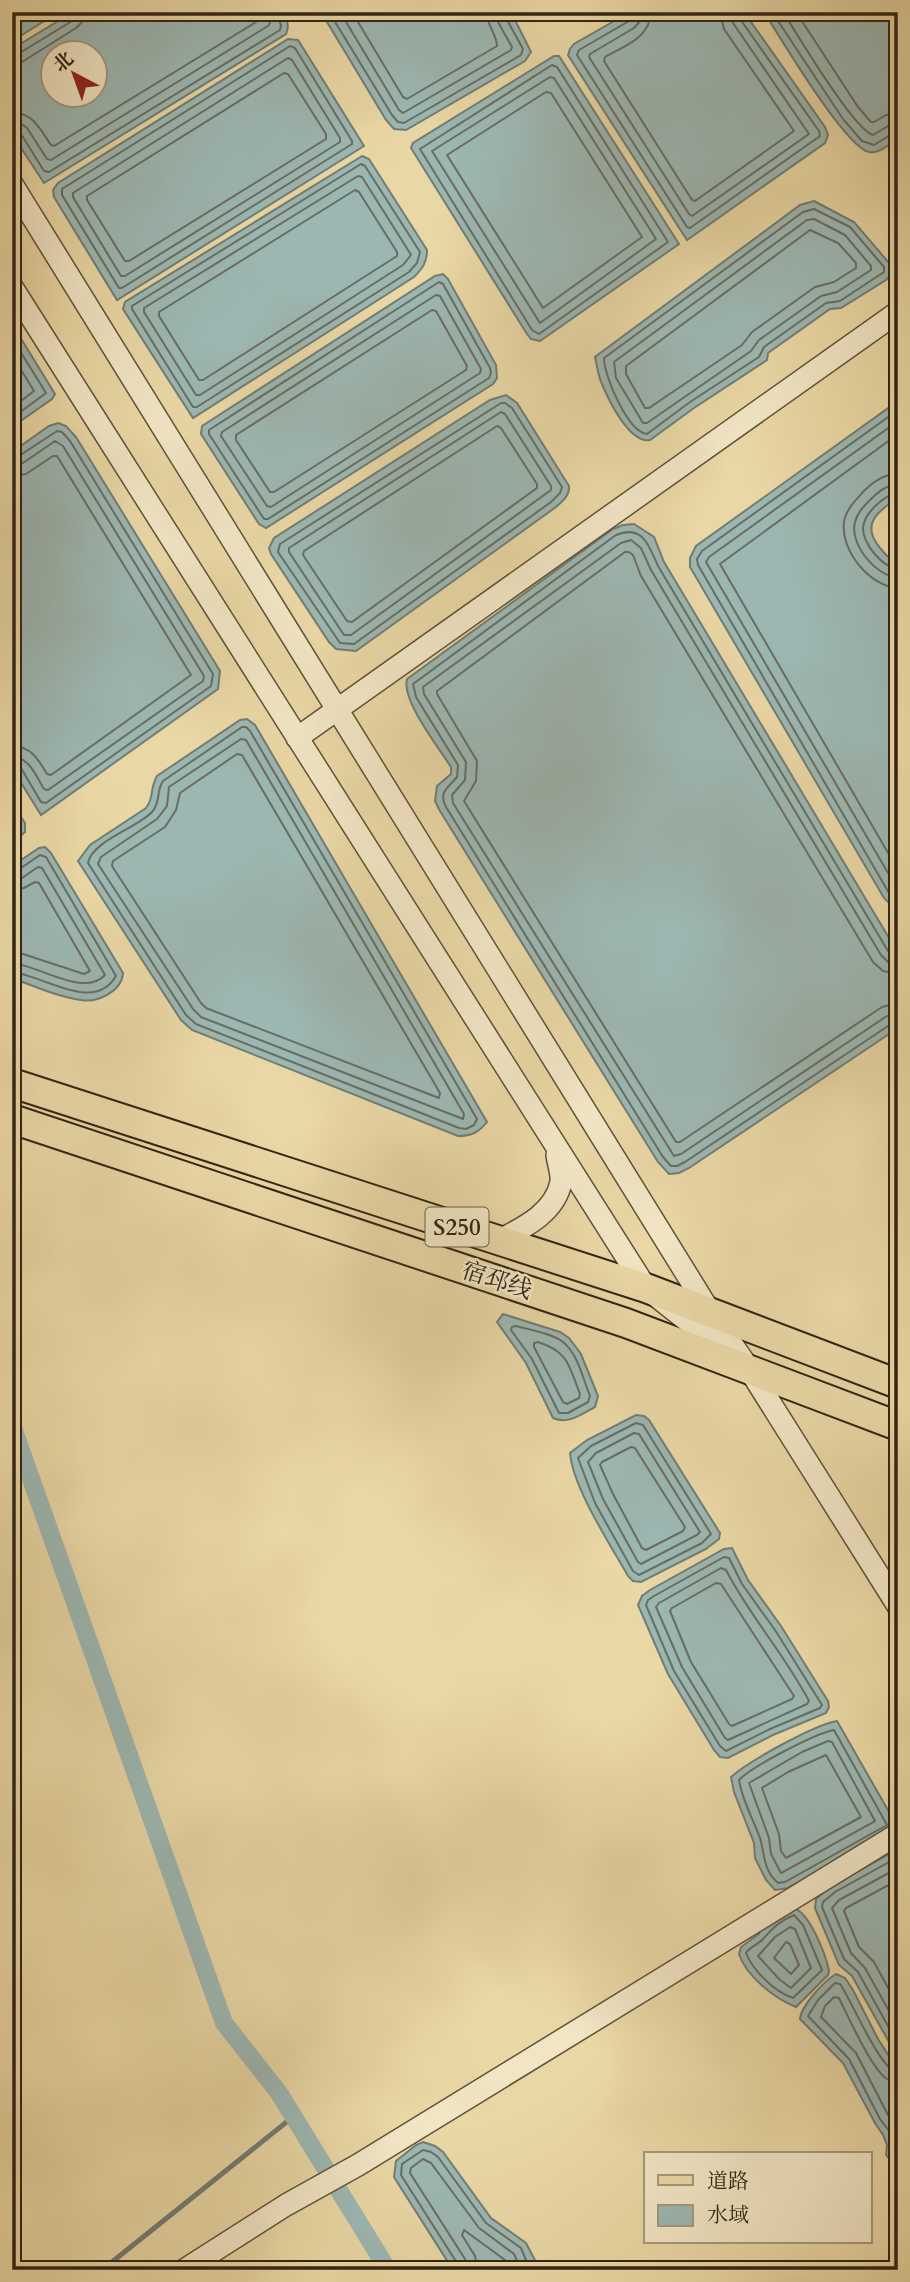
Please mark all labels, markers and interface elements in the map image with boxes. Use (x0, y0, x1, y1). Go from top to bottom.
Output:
north arrow (38, 38, 108, 108)
text: 北 (48, 46, 79, 78)
road number: S250 (426, 1208, 489, 1246)
street label: 宿邳线 (458, 1254, 536, 1307)
legend (644, 2152, 872, 2244)
text: 道路 (707, 2167, 749, 2196)
text: 水域 (707, 2201, 749, 2230)

